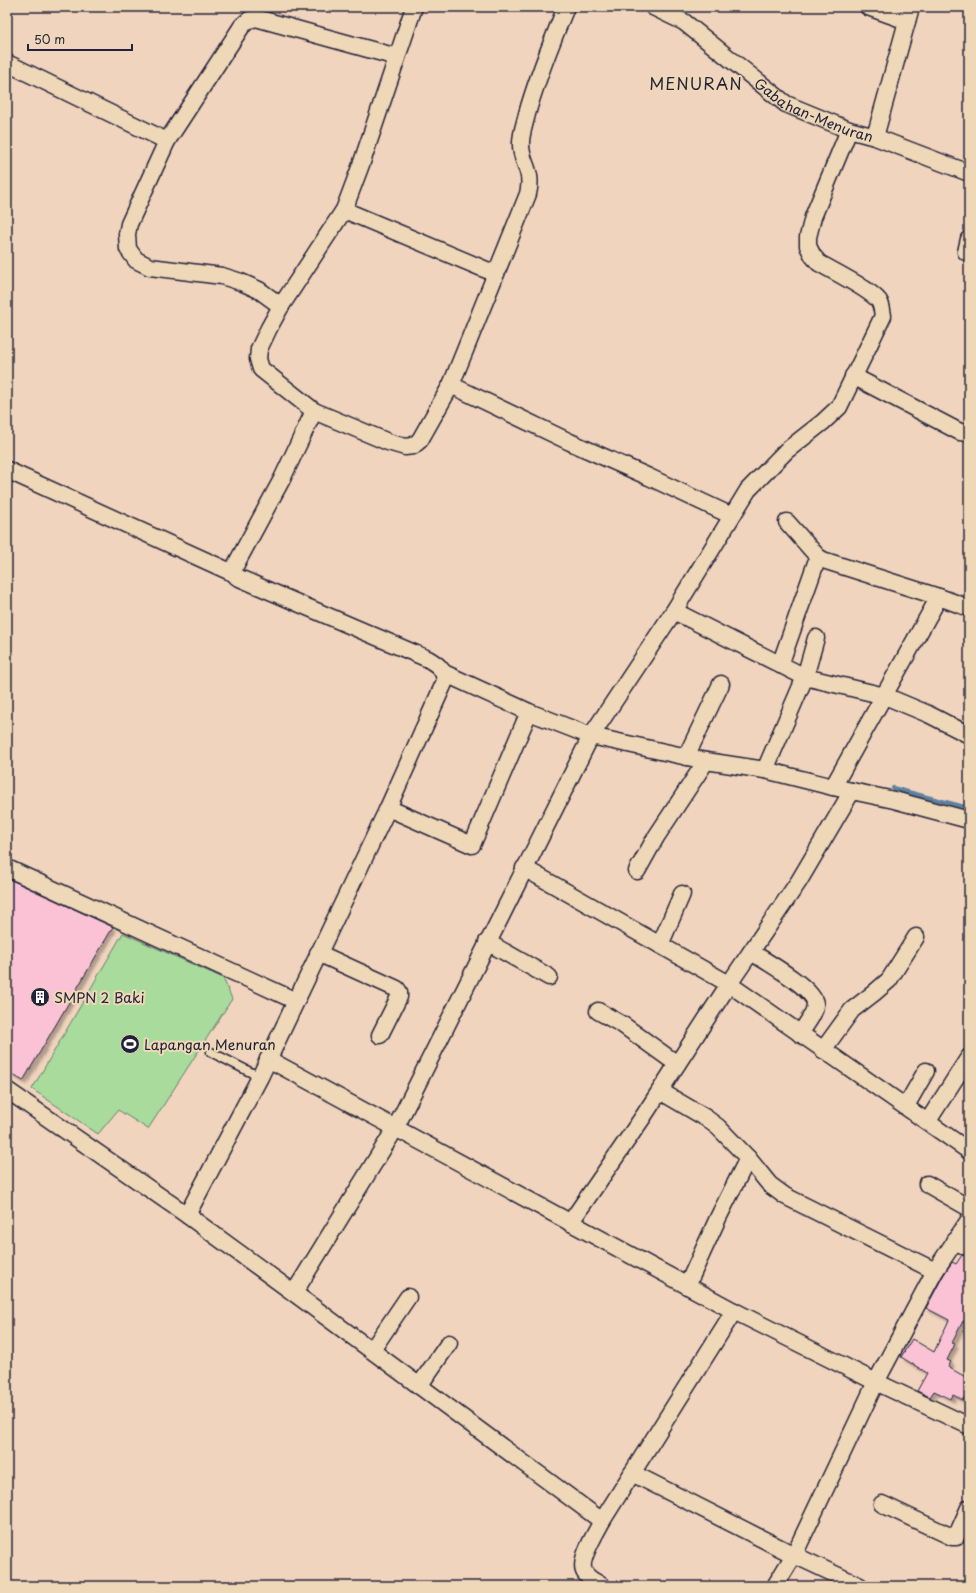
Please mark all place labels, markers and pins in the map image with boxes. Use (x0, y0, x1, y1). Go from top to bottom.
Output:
building icon: SMPN 2 Baki (29, 986, 51, 1008)
place label: SMPN 2 Baki (54, 987, 145, 1008)
sports icon: Lapangan Menuran (119, 1033, 141, 1055)
place label: Lapangan Menuran (144, 1034, 276, 1055)

